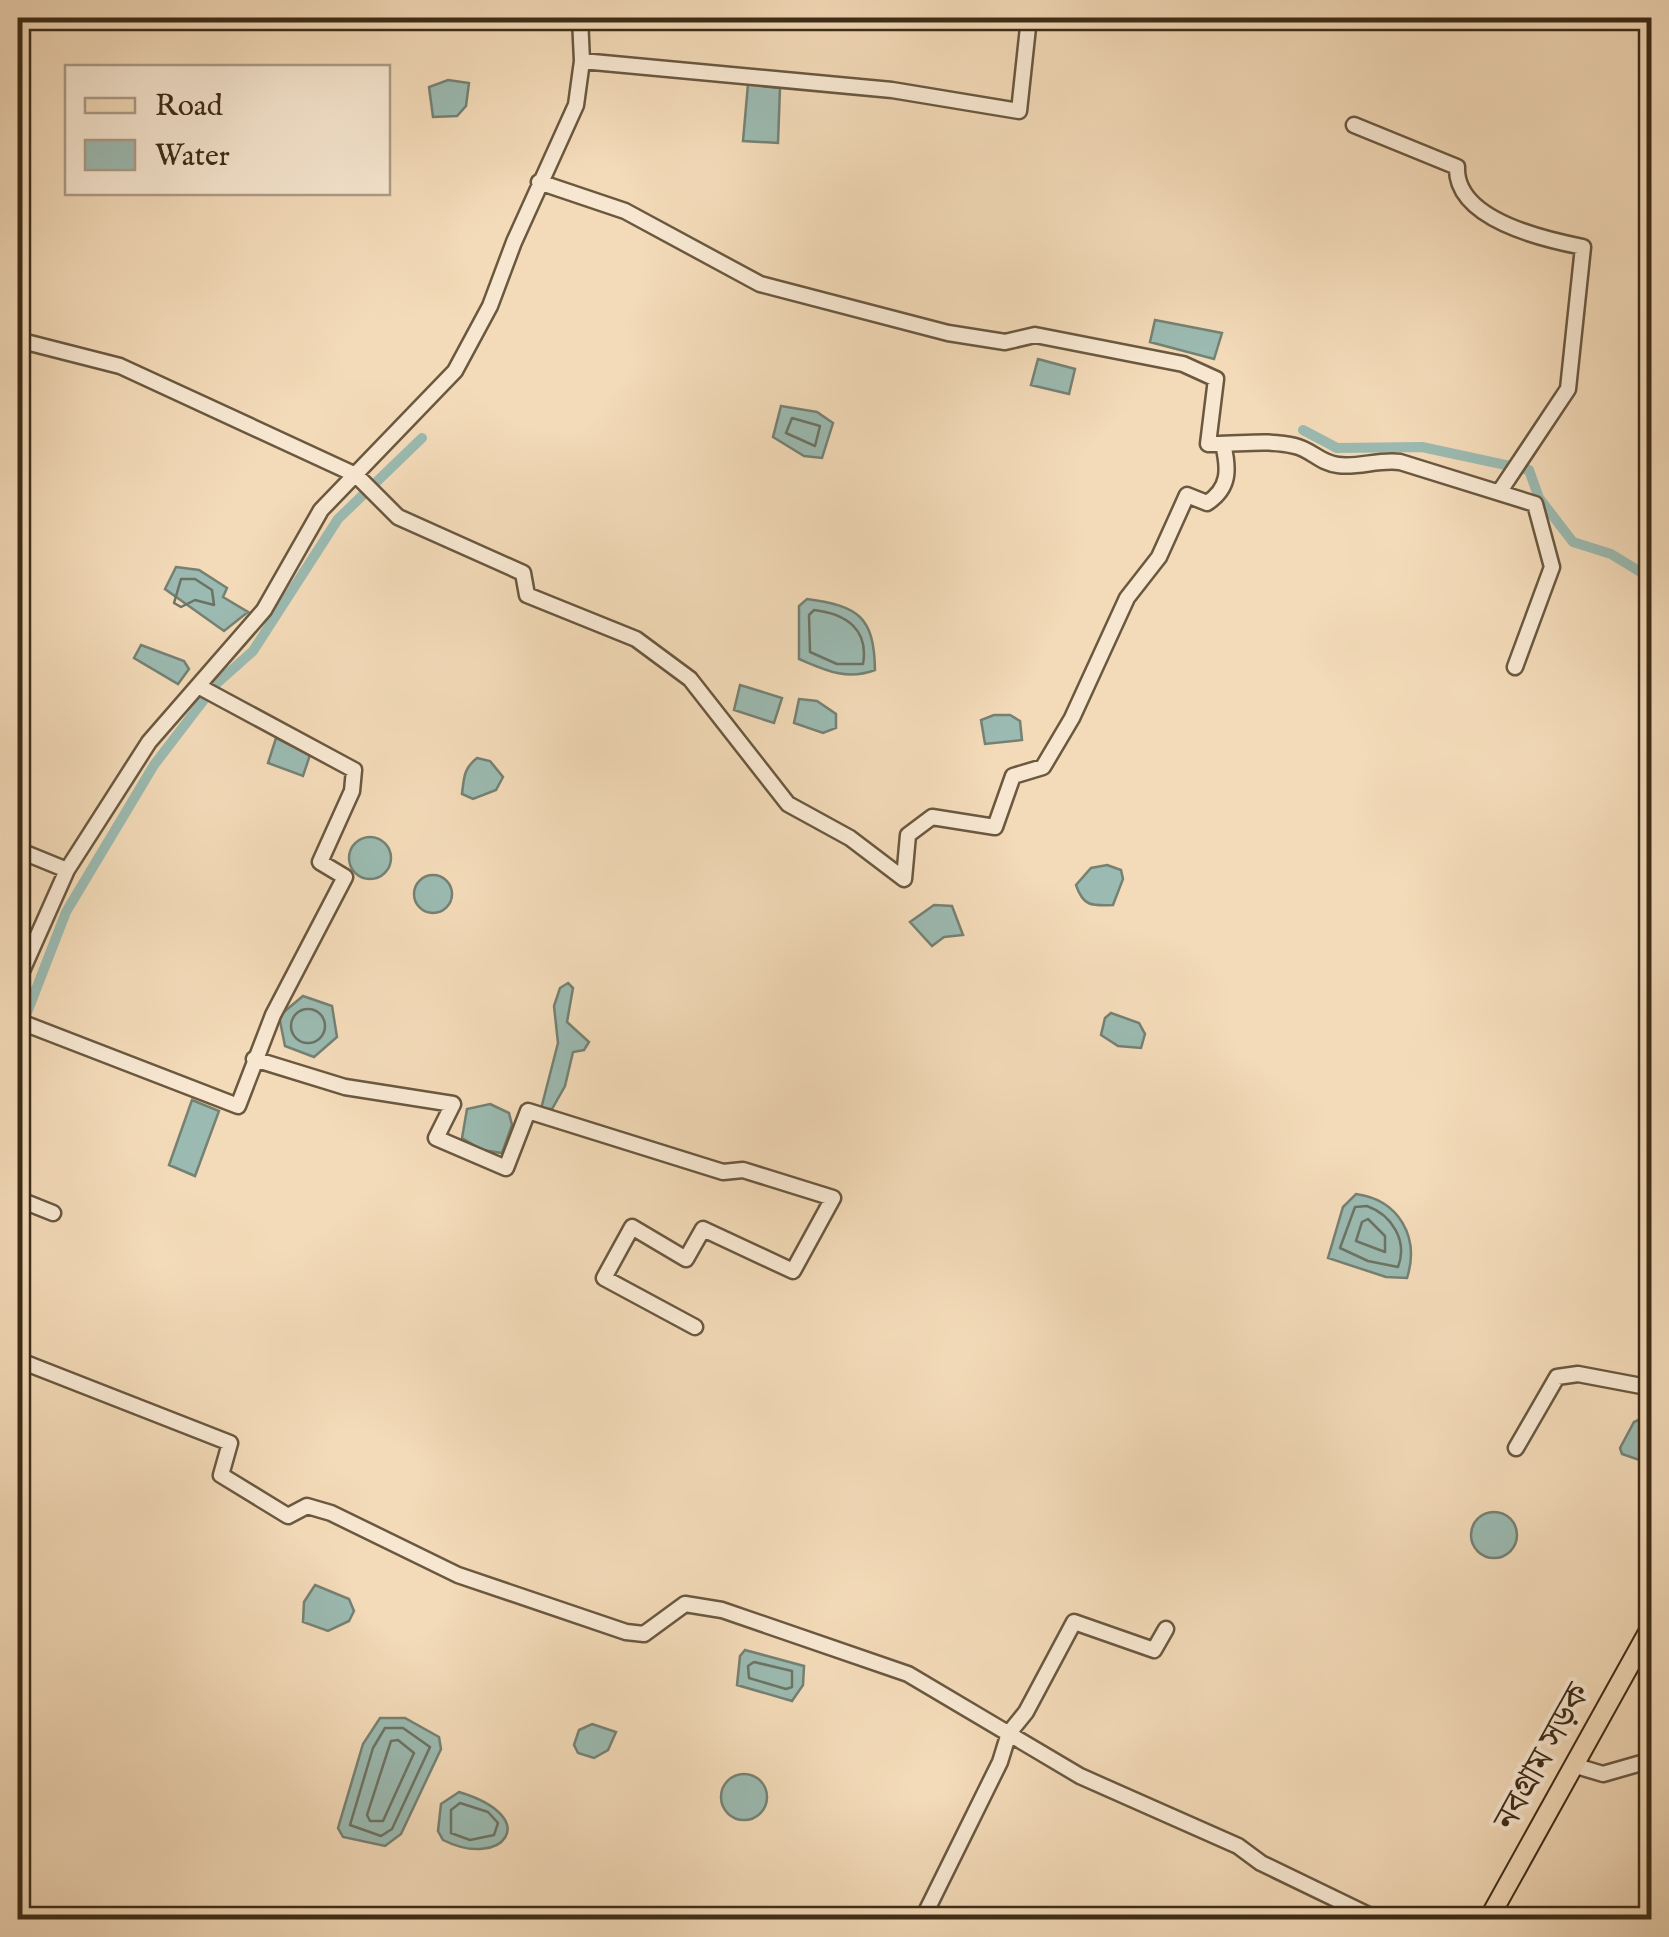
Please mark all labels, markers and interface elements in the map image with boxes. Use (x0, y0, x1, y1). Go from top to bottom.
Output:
legend (65, 65, 390, 195)
text: Road (155, 88, 224, 126)
text: Water (155, 138, 230, 176)
street label: নবগ্রাম সড়ক (1483, 1675, 1603, 1840)

